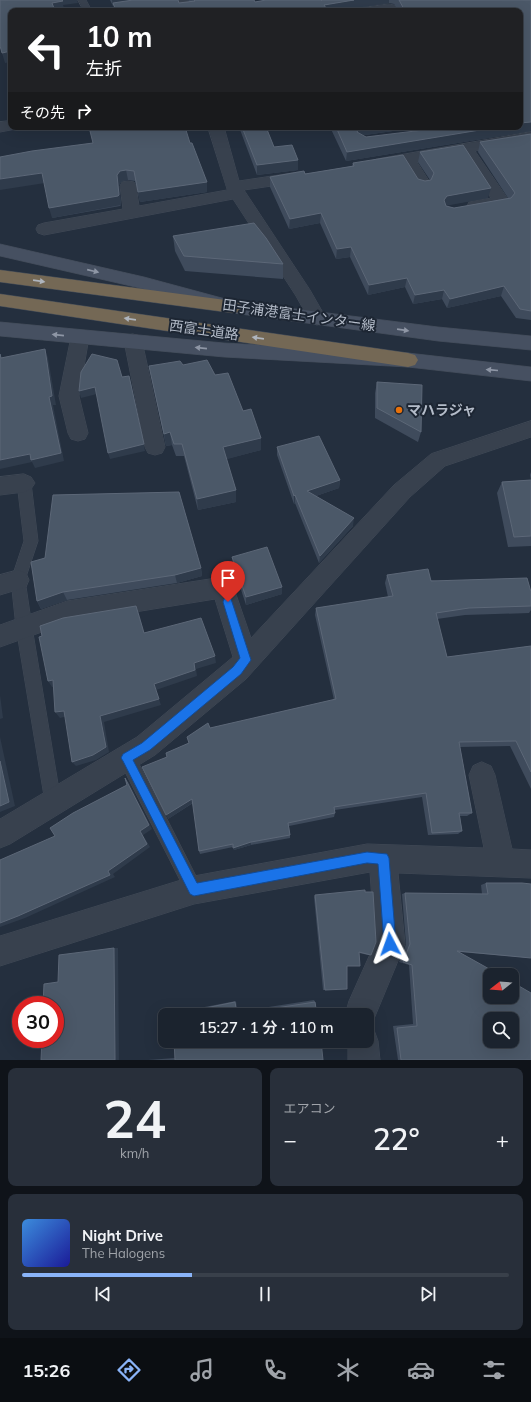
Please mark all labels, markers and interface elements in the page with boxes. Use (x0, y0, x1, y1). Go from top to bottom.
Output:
text: 10 m (86, 19, 152, 54)
icon: left (20, 24, 72, 76)
text: 左折 (86, 57, 122, 80)
icon: right (73, 100, 95, 122)
text: その先 (20, 103, 65, 122)
one-way arrow (86, 268, 99, 274)
one-way arrow (33, 278, 45, 284)
street label: 田子浦港富士インター線 (221, 295, 377, 335)
one-way arrow (124, 316, 136, 322)
street label: 西富士道路 (168, 316, 240, 344)
one-way arrow (396, 327, 409, 333)
one-way arrow (52, 331, 64, 338)
one-way arrow (252, 335, 264, 341)
one-way arrow (195, 345, 207, 351)
one-way arrow (486, 367, 498, 374)
place label: マハラジャ (407, 401, 476, 419)
marker: マハラジャ (394, 405, 404, 415)
pin (211, 561, 245, 602)
icon: arrive (217, 567, 239, 589)
position arrow (369, 923, 411, 965)
north arrow (483, 968, 519, 1004)
map controls (483, 968, 519, 1048)
speed limit sign: 30 (12, 996, 64, 1048)
button: search (483, 1012, 519, 1048)
text: 15:27 · 1 分 · 110 m (198, 1018, 334, 1037)
text: 24 (104, 1086, 166, 1151)
text: エアコン (284, 1100, 336, 1116)
text: 22° (373, 1120, 420, 1158)
text: − (284, 1126, 297, 1154)
text: + (496, 1126, 509, 1154)
text: km/h (120, 1145, 149, 1161)
text: Night Drive (82, 1226, 163, 1245)
text: The Halogens (82, 1245, 165, 1261)
icon: previous (92, 1283, 114, 1305)
icon: pause (254, 1283, 276, 1305)
icon: next (417, 1283, 439, 1305)
icon: directions (115, 1356, 143, 1384)
icon: music (188, 1356, 216, 1384)
icon: phone (261, 1356, 289, 1384)
icon: climate (334, 1356, 362, 1384)
icon: car (407, 1356, 435, 1384)
icon: filters (480, 1356, 508, 1384)
text: 15:26 (23, 1359, 70, 1382)

